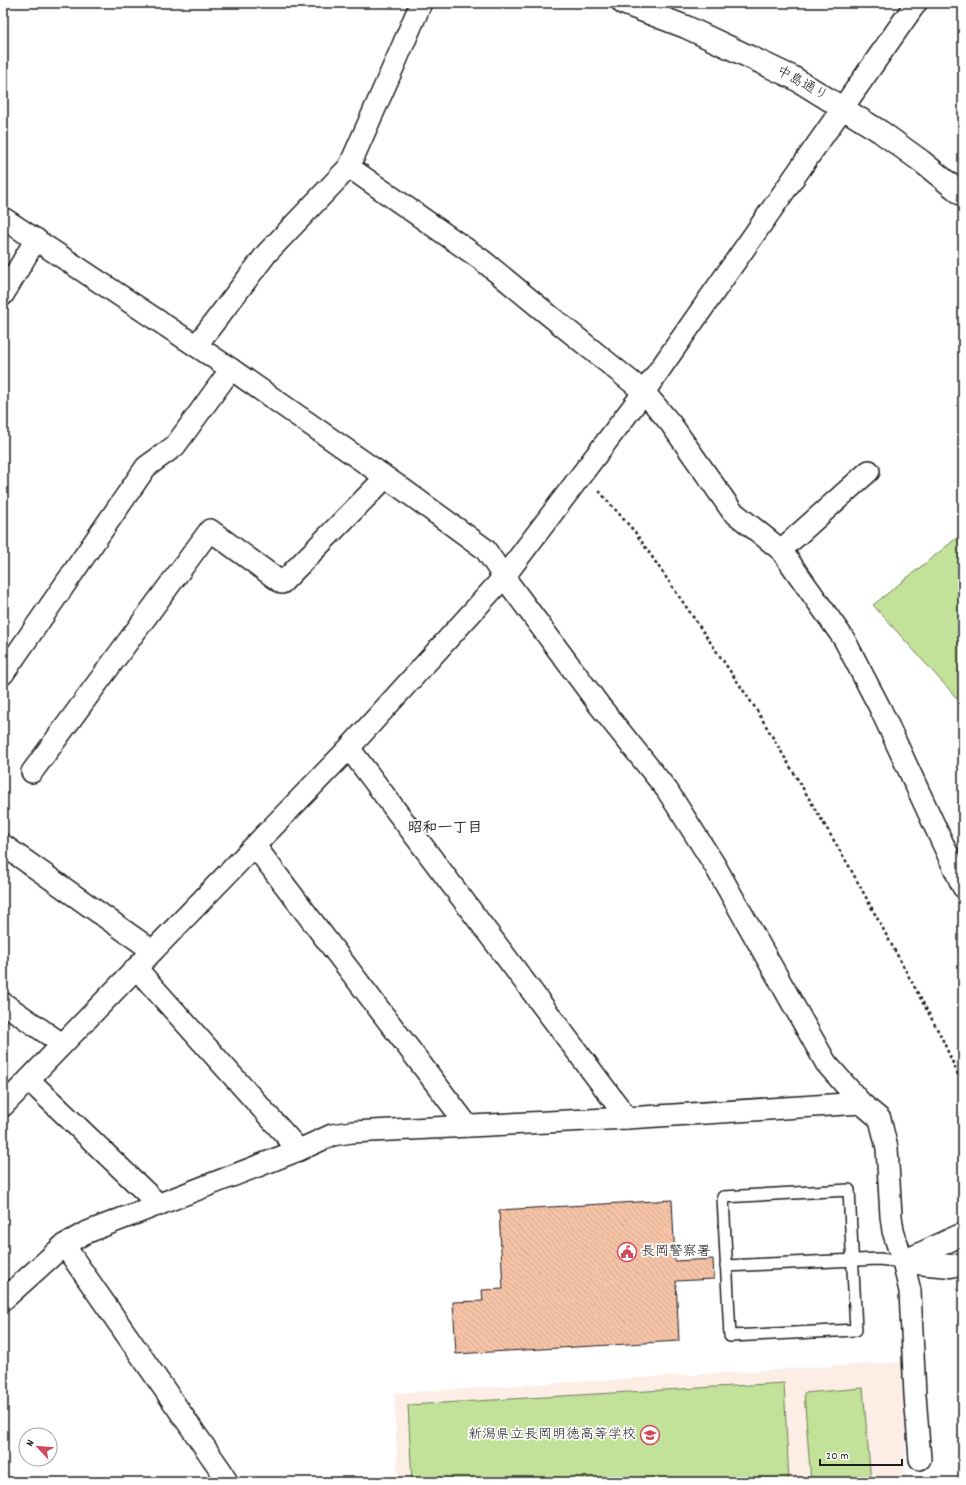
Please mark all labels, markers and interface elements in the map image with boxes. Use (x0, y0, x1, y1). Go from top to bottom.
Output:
street label: 中島通り (773, 62, 831, 106)
district label: 昭和一丁目 (407, 818, 483, 840)
public building icon: 長岡警察署 (616, 1241, 638, 1263)
place label: 長岡警察署 (641, 1242, 711, 1262)
school or university icon: 新潟県立長岡明徳高等学校 (639, 1424, 661, 1446)
place label: 新潟県立長岡明徳高等学校 (468, 1425, 636, 1445)
north arrow (18, 1427, 58, 1467)
text: N (22, 1437, 39, 1449)
scale bar (820, 1441, 902, 1467)
text: 20 m (826, 1448, 849, 1465)

